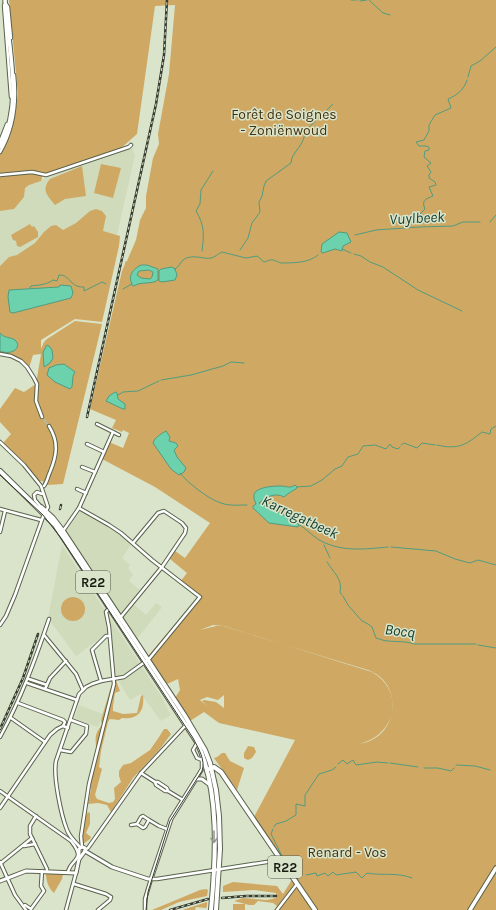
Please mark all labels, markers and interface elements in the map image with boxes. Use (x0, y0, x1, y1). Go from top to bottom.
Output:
park label: Forêt de Soignes - Zoniënwoud (231, 106, 337, 139)
water label: Vuylbeek (389, 208, 446, 228)
water label: Karregatbeek (259, 491, 342, 543)
road number: R22 (76, 571, 110, 593)
water label: Bocq (384, 620, 416, 642)
one-way arrow (210, 830, 218, 843)
park label: Renard - Vos (307, 844, 387, 861)
road number: R22 (268, 856, 302, 878)

